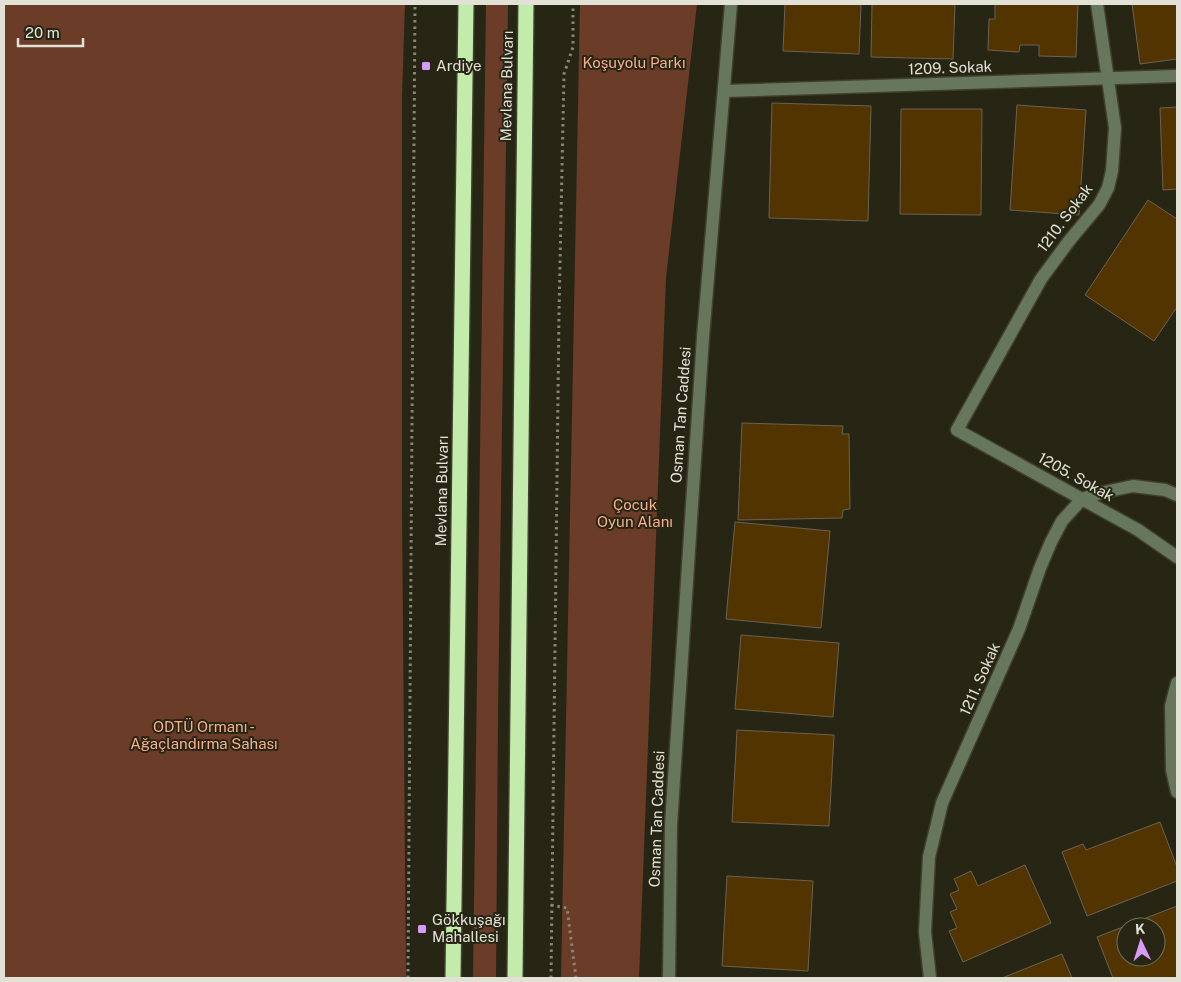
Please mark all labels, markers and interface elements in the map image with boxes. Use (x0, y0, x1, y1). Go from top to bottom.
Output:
scale bar (18, 15, 82, 47)
text: 20 m (25, 24, 60, 41)
street label: Mevlana Bulvarı (497, 30, 516, 141)
park label: Koşuyolu Parkı (582, 54, 686, 71)
place label: Ardiye (436, 57, 482, 74)
street label: 1209. Sokak (908, 58, 992, 77)
marker: Ardiye (420, 60, 432, 72)
street label: 1210. Sokak (1034, 180, 1096, 255)
street label: Osman Tan Caddesi (667, 346, 694, 484)
street label: Mevlana Bulvarı (432, 435, 451, 546)
street label: 1205. Sokak (1035, 449, 1117, 504)
park label: Çocuk Oyun Alanı (597, 496, 673, 530)
street label: 1211. Sokak (956, 640, 1003, 718)
park label: ODTÜ Ormanı - Ağaçlandırma Sahası (130, 717, 278, 752)
street label: Osman Tan Caddesi (646, 750, 667, 888)
place label: Gökkuşağı Mahallesi (432, 911, 506, 945)
north arrow (1116, 917, 1166, 967)
text: K (1135, 921, 1146, 937)
marker: Gökkuşağı Mahallesi (416, 923, 428, 935)

